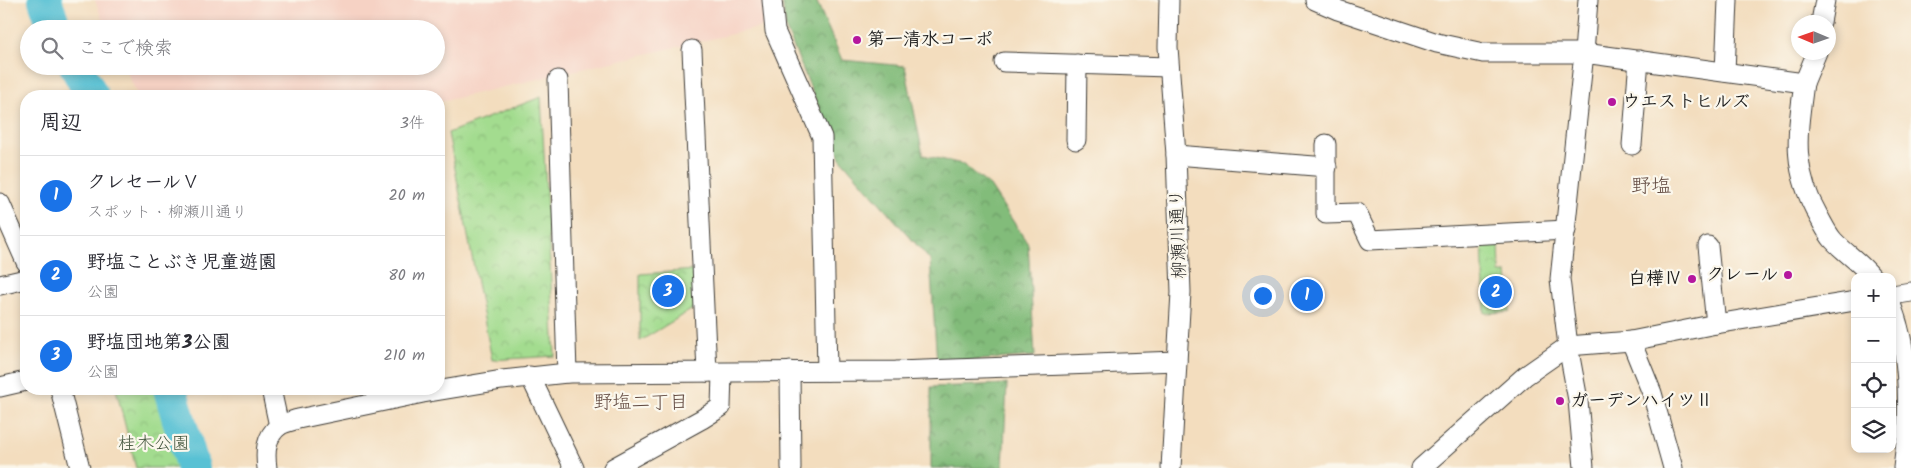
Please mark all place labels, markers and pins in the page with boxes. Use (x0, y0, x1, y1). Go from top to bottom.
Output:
place label: 第一清水コーポ (867, 26, 993, 55)
marker: 第一清水コーポ (851, 34, 863, 46)
place label: ウエストヒルズ (1622, 88, 1750, 117)
marker: ウエストヒルズ (1606, 96, 1618, 108)
place label: クレール (1706, 261, 1778, 290)
place label: 白樺Ⅳ (1628, 265, 1682, 294)
marker: クレール (1782, 269, 1794, 281)
pin: 3 (652, 272, 684, 310)
pin: 2 (1480, 273, 1512, 311)
marker: 白樺Ⅳ (1686, 273, 1698, 285)
pin: 1 (1291, 276, 1323, 314)
place label: ガーデンハイツⅡ (1570, 387, 1713, 416)
marker: ガーデンハイツⅡ (1554, 395, 1566, 407)

